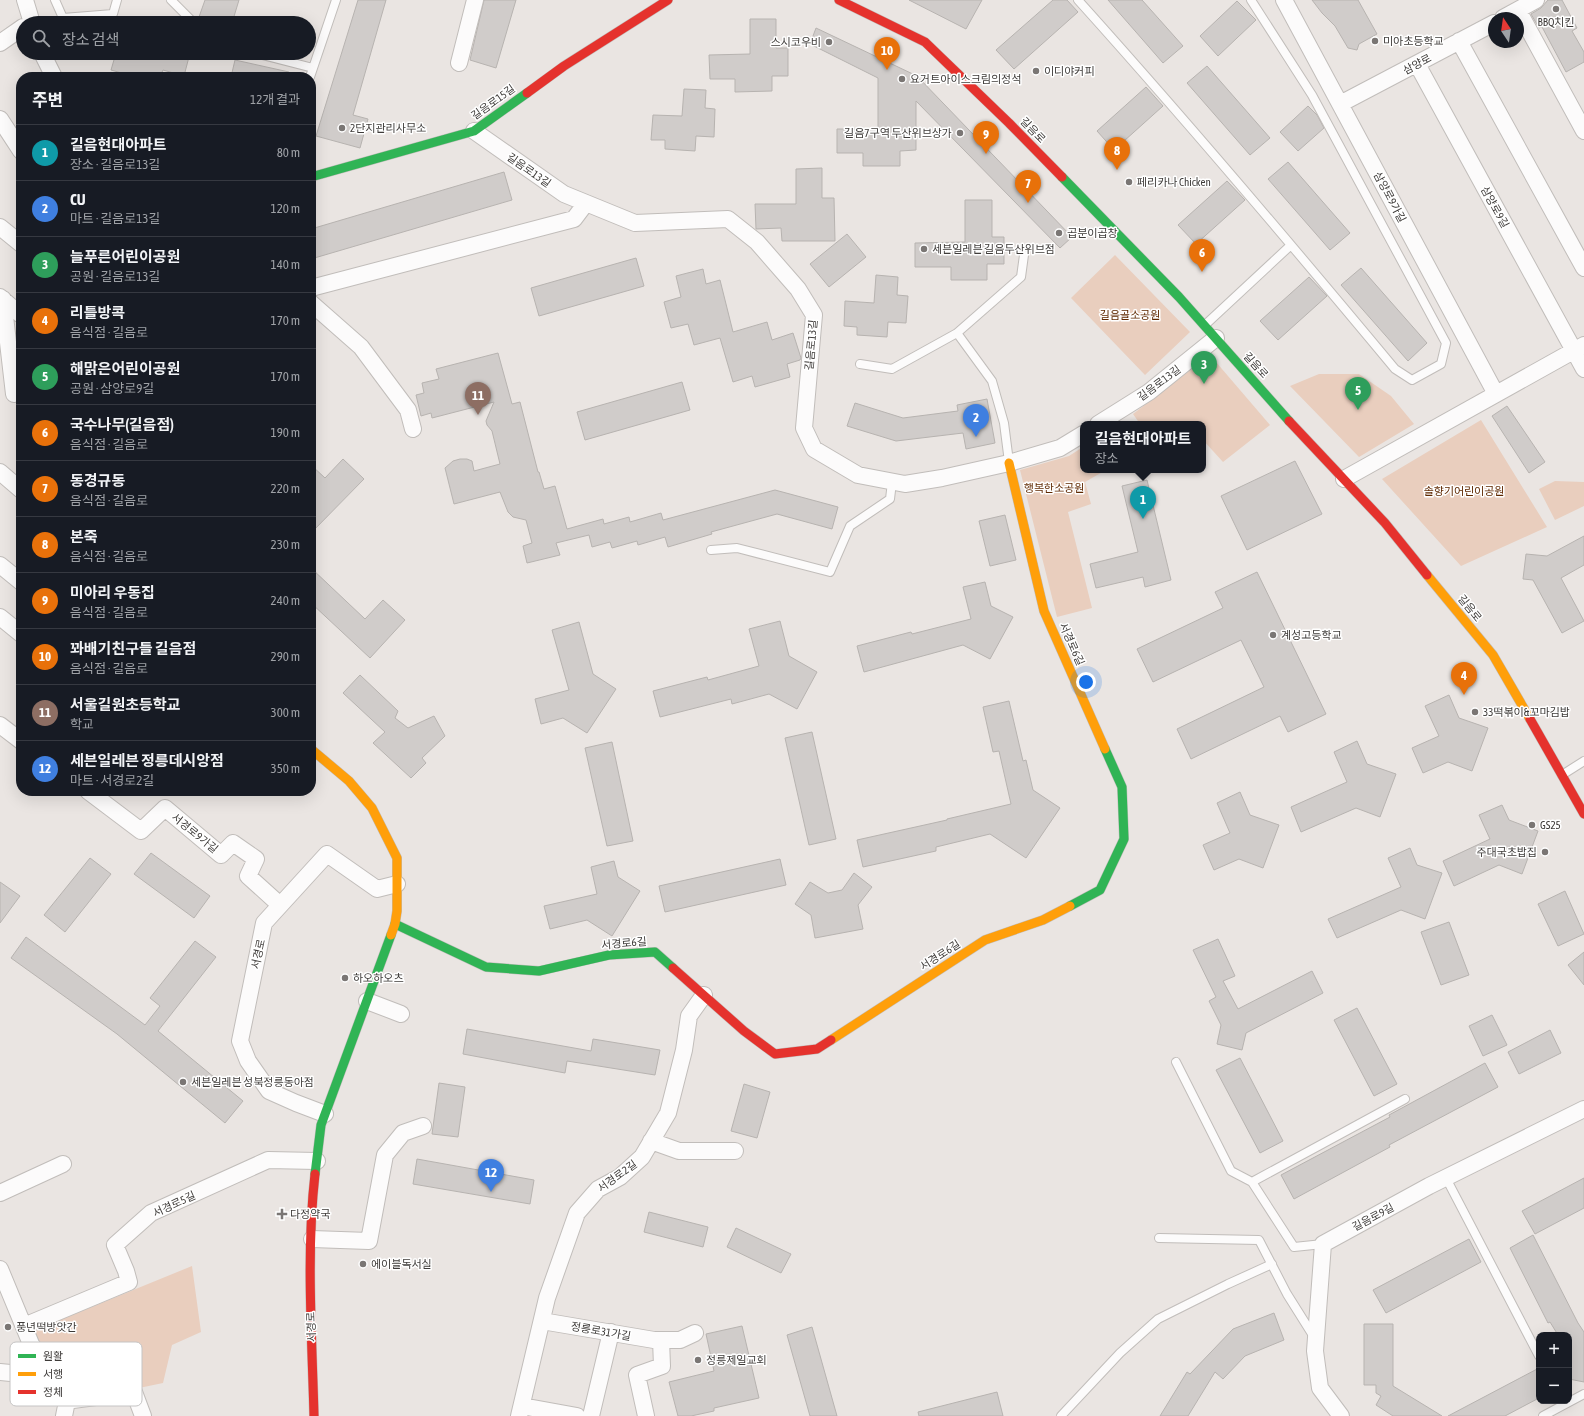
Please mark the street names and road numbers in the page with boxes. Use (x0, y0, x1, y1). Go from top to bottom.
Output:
street label: 삼양로 (1401, 52, 1433, 76)
street label: 길음로15길 (469, 82, 517, 122)
street label: 길음로 (1018, 115, 1048, 145)
street label: 길음로13길 (505, 151, 553, 189)
street label: 삼양로9가길 (1372, 170, 1408, 224)
street label: 삼양로9길 (1479, 184, 1511, 230)
street label: 길음로13길 (803, 319, 819, 371)
street label: 길음로 (1241, 350, 1271, 380)
street label: 길음로13길 (1135, 363, 1183, 403)
street label: 길음로 (1456, 592, 1484, 624)
street label: 서경로6길 (1057, 621, 1087, 667)
street label: 서경로9가길 (170, 811, 220, 855)
street label: 서경로6길 (601, 935, 647, 951)
street label: 서경로 (249, 938, 267, 970)
street label: 서경로6길 (918, 938, 962, 972)
street label: 서경로2길 (595, 1158, 639, 1194)
street label: 서경로5길 (151, 1189, 197, 1219)
street label: 길음로9길 (1350, 1201, 1396, 1233)
street label: 서경로 (304, 1312, 318, 1342)
street label: 정릉로31가길 (570, 1320, 632, 1342)

